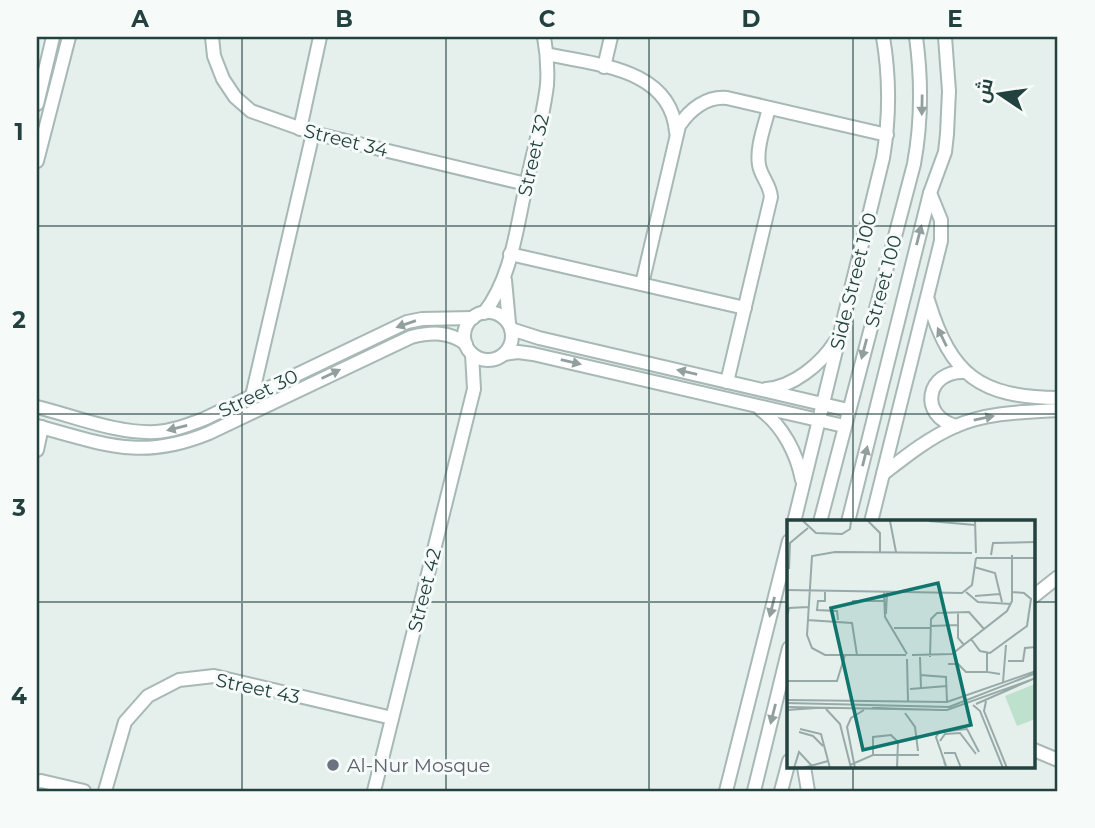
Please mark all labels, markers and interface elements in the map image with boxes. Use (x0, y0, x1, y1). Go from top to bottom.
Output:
text: A (130, 5, 149, 33)
text: B (335, 5, 353, 33)
text: C (539, 5, 556, 33)
text: D (742, 5, 761, 33)
text: E (947, 5, 963, 33)
north arrow (965, 60, 1036, 130)
text: ش (970, 76, 998, 105)
one-way arrow (916, 94, 928, 116)
street label: Street 32 (513, 111, 554, 199)
text: 1 (14, 118, 24, 146)
street label: Street 34 (302, 119, 391, 162)
street label: Side Street 100 (825, 210, 882, 352)
one-way arrow (914, 224, 925, 246)
street label: Street 100 (860, 233, 907, 330)
text: 2 (12, 306, 26, 334)
one-way arrow (395, 319, 416, 330)
one-way arrow (936, 327, 948, 347)
one-way arrow (859, 339, 869, 360)
one-way arrow (560, 357, 582, 368)
street label: Street 30 (215, 364, 302, 423)
one-way arrow (675, 367, 697, 378)
one-way arrow (321, 369, 341, 380)
one-way arrow (973, 412, 995, 423)
one-way arrow (166, 423, 188, 434)
one-way arrow (859, 444, 870, 466)
text: 3 (11, 494, 26, 522)
inset map (787, 520, 1036, 768)
street label: Street 42 (403, 546, 446, 634)
one-way arrow (766, 596, 777, 618)
street label: Street 43 (214, 668, 302, 709)
text: 4 (11, 682, 27, 710)
one-way arrow (767, 704, 778, 726)
place label: Al-Nur Mosque (347, 754, 490, 777)
marker: Al-Nur Mosque (325, 757, 341, 773)

